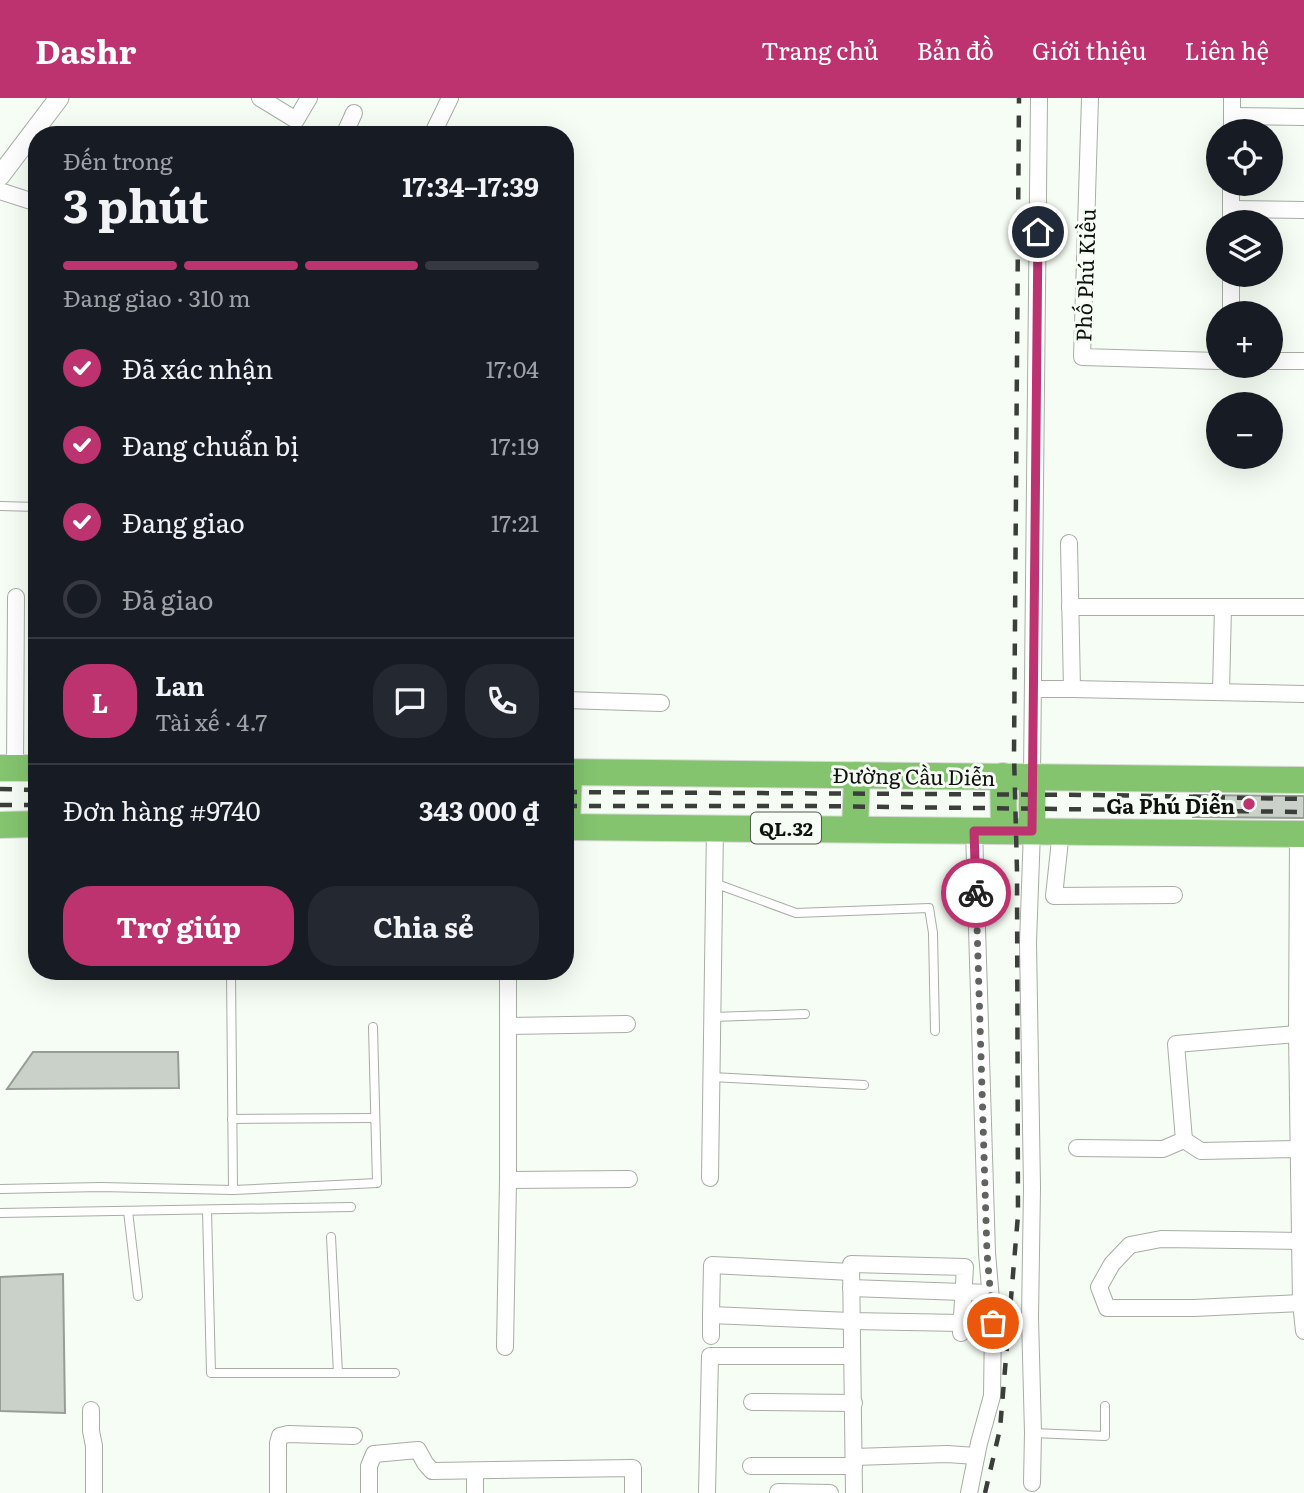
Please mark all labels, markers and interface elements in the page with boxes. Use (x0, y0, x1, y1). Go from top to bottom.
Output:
text: Dashr (35, 25, 136, 74)
text: Trang chủ (761, 32, 879, 67)
text: Bản đồ (917, 32, 994, 67)
text: Giới thiệu (1032, 32, 1147, 67)
text: Liên hệ (1185, 32, 1269, 67)
map controls (1206, 119, 1283, 469)
button: locate (1206, 119, 1283, 196)
text: Đến trong (63, 143, 173, 177)
text: 17:34–17:39 (402, 166, 539, 205)
text: 3 phút (63, 169, 209, 237)
pin (1008, 202, 1068, 262)
street label: Phố Phú Kiều (1066, 208, 1102, 342)
button: layers (1206, 210, 1283, 287)
icon: home (1019, 213, 1057, 251)
text: Đang giao · 310 m (63, 280, 251, 314)
button: + (1206, 301, 1283, 378)
text: Đã xác nhận (122, 348, 273, 387)
icon: check (63, 349, 101, 387)
text: 17:04 (486, 351, 539, 385)
button: − (1206, 392, 1283, 469)
text: Đang chuẩn bị (122, 425, 299, 464)
icon: check (63, 426, 101, 464)
text: 17:19 (490, 428, 539, 462)
text: Đang giao (122, 502, 245, 541)
icon: check (63, 503, 101, 541)
text: 17:21 (491, 505, 539, 539)
text: Đã giao (122, 579, 213, 618)
button: chat (373, 664, 447, 738)
button: phone (465, 664, 539, 738)
text: Lan (155, 665, 205, 704)
text: L (92, 682, 108, 721)
text: Tài xế · 4.7 (155, 704, 267, 738)
street label: Đường Cầu Diễn (832, 758, 996, 792)
place label: Ga Phú Diễn (1106, 789, 1235, 820)
text: Đơn hàng #9740 (63, 790, 261, 829)
text: 343 000 ₫ (419, 790, 539, 829)
marker: Ga Phú Diễn (1241, 796, 1257, 812)
road number: QL.32 (751, 813, 821, 844)
courier (941, 858, 1011, 928)
icon: bike (957, 874, 995, 912)
button: Trợ giúp (63, 886, 294, 966)
button: Chia sẻ (308, 886, 539, 966)
pin (963, 1293, 1023, 1353)
icon: bag (974, 1304, 1012, 1342)

